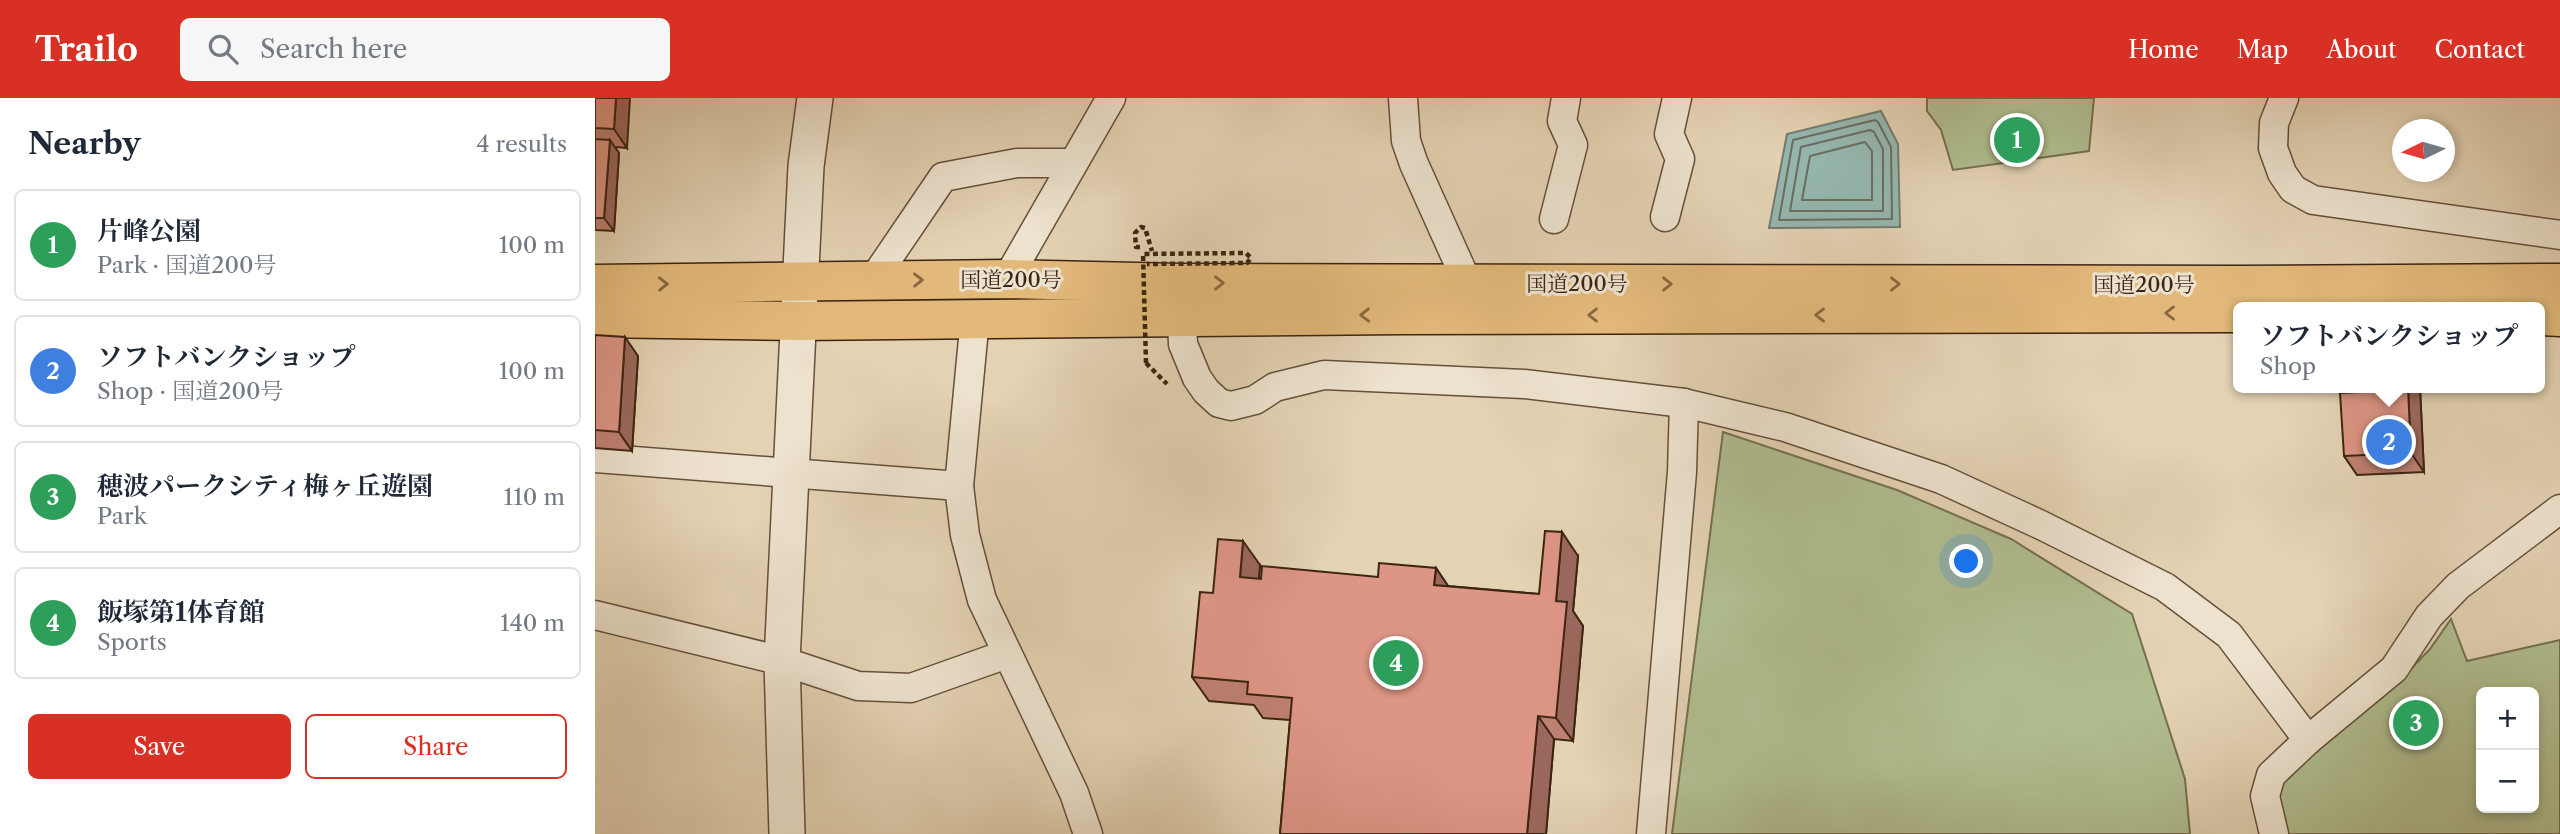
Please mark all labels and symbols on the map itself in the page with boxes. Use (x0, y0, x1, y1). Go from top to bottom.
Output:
pin: 1 (1994, 114, 2040, 166)
north arrow (2392, 119, 2455, 182)
street label: 国道200号 (960, 267, 1062, 292)
street label: 国道200号 (1526, 271, 1628, 296)
one-way arrow (914, 272, 924, 288)
street label: 国道200号 (2093, 272, 2195, 297)
one-way arrow (1215, 275, 1225, 291)
one-way arrow (658, 276, 669, 291)
one-way arrow (1663, 276, 1673, 292)
one-way arrow (1890, 276, 1901, 292)
one-way arrow (2165, 306, 2176, 321)
one-way arrow (1360, 307, 1370, 323)
one-way arrow (1587, 307, 1598, 323)
one-way arrow (1815, 307, 1825, 323)
pin: 2 (2366, 416, 2412, 468)
your location (1949, 544, 1983, 578)
pin: 4 (1373, 637, 1419, 689)
pin: 3 (2393, 697, 2439, 749)

